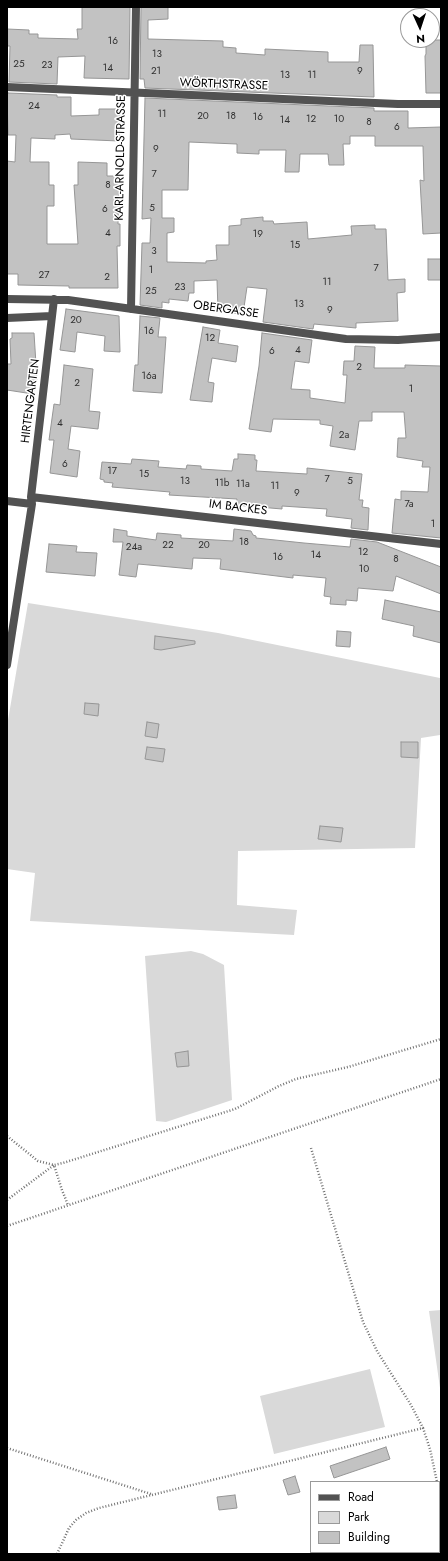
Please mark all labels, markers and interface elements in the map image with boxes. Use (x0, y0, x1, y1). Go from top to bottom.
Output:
north arrow (400, 8, 440, 48)
text: N (416, 31, 425, 47)
house number: 16 (108, 36, 118, 48)
house number: 13 (152, 49, 162, 61)
house number: 25 (13, 59, 25, 71)
house number: 23 (41, 60, 53, 72)
house number: 14 (103, 63, 113, 75)
house number: 21 (151, 66, 161, 78)
house number: 9 (357, 66, 363, 78)
house number: 13 (280, 70, 290, 82)
house number: 11 (308, 70, 316, 82)
street label: WÖRTHSTRASSE (179, 76, 269, 94)
street label: KARL-ARNOLD-STRASSE (113, 95, 129, 221)
house number: 24 (28, 101, 40, 113)
house number: 11 (158, 109, 166, 121)
house number: 20 (197, 111, 209, 123)
house number: 18 (226, 111, 236, 123)
house number: 16 (253, 112, 263, 124)
house number: 12 (306, 114, 316, 126)
house number: 10 (334, 114, 344, 126)
house number: 14 (280, 115, 290, 127)
house number: 8 (366, 117, 372, 129)
house number: 6 (394, 122, 400, 134)
house number: 9 (153, 144, 159, 156)
house number: 7 (151, 169, 157, 181)
house number: 8 (105, 180, 111, 192)
house number: 5 (149, 203, 155, 215)
house number: 6 (102, 204, 108, 216)
house number: 4 (105, 228, 111, 240)
house number: 19 (253, 229, 263, 241)
house number: 15 (290, 240, 300, 252)
house number: 3 (151, 246, 157, 258)
house number: 7 (373, 263, 379, 275)
house number: 1 (149, 265, 153, 277)
house number: 27 (39, 270, 49, 282)
house number: 2 (104, 272, 110, 284)
house number: 11 (323, 277, 331, 289)
house number: 23 (174, 282, 186, 294)
house number: 25 (145, 286, 157, 298)
street label: OBERGASSE (192, 298, 260, 322)
house number: 13 (294, 299, 304, 311)
house number: 9 (327, 305, 333, 317)
house number: 20 (70, 315, 82, 327)
house number: 16 (144, 326, 154, 338)
house number: 12 (205, 333, 215, 345)
house number: 4 (295, 345, 301, 357)
house number: 6 (269, 346, 275, 358)
street label: HIRTENGARTEN (19, 358, 43, 444)
house number: 2 (356, 362, 362, 374)
house number: 16a (141, 371, 157, 383)
house number: 2 (74, 378, 80, 390)
house number: 1 (409, 384, 413, 396)
house number: 4 (57, 418, 63, 430)
house number: 2a (339, 430, 349, 442)
house number: 6 (62, 459, 68, 471)
house number: 17 (107, 466, 117, 478)
house number: 15 (139, 469, 149, 481)
house number: 7 (324, 474, 330, 486)
house number: 13 (180, 476, 190, 488)
house number: 5 (347, 476, 353, 488)
house number: 11b (215, 478, 229, 490)
house number: 11a (236, 479, 250, 491)
house number: 11 (271, 481, 279, 493)
house number: 9 (294, 488, 300, 500)
street label: IM BACKES (208, 497, 268, 519)
house number: 7a (404, 499, 414, 511)
house number: 1 (431, 519, 435, 531)
house number: 18 (239, 537, 249, 549)
house number: 22 (162, 540, 174, 552)
house number: 20 (198, 540, 210, 552)
house number: 24a (126, 542, 142, 554)
house number: 12 (358, 547, 368, 559)
house number: 14 (311, 550, 321, 562)
house number: 16 (273, 552, 283, 564)
house number: 8 (393, 554, 399, 566)
house number: 10 (359, 564, 369, 576)
legend (310, 1481, 440, 1553)
text: Road (348, 1488, 374, 1506)
text: Park (348, 1508, 369, 1526)
text: Building (348, 1528, 390, 1546)

